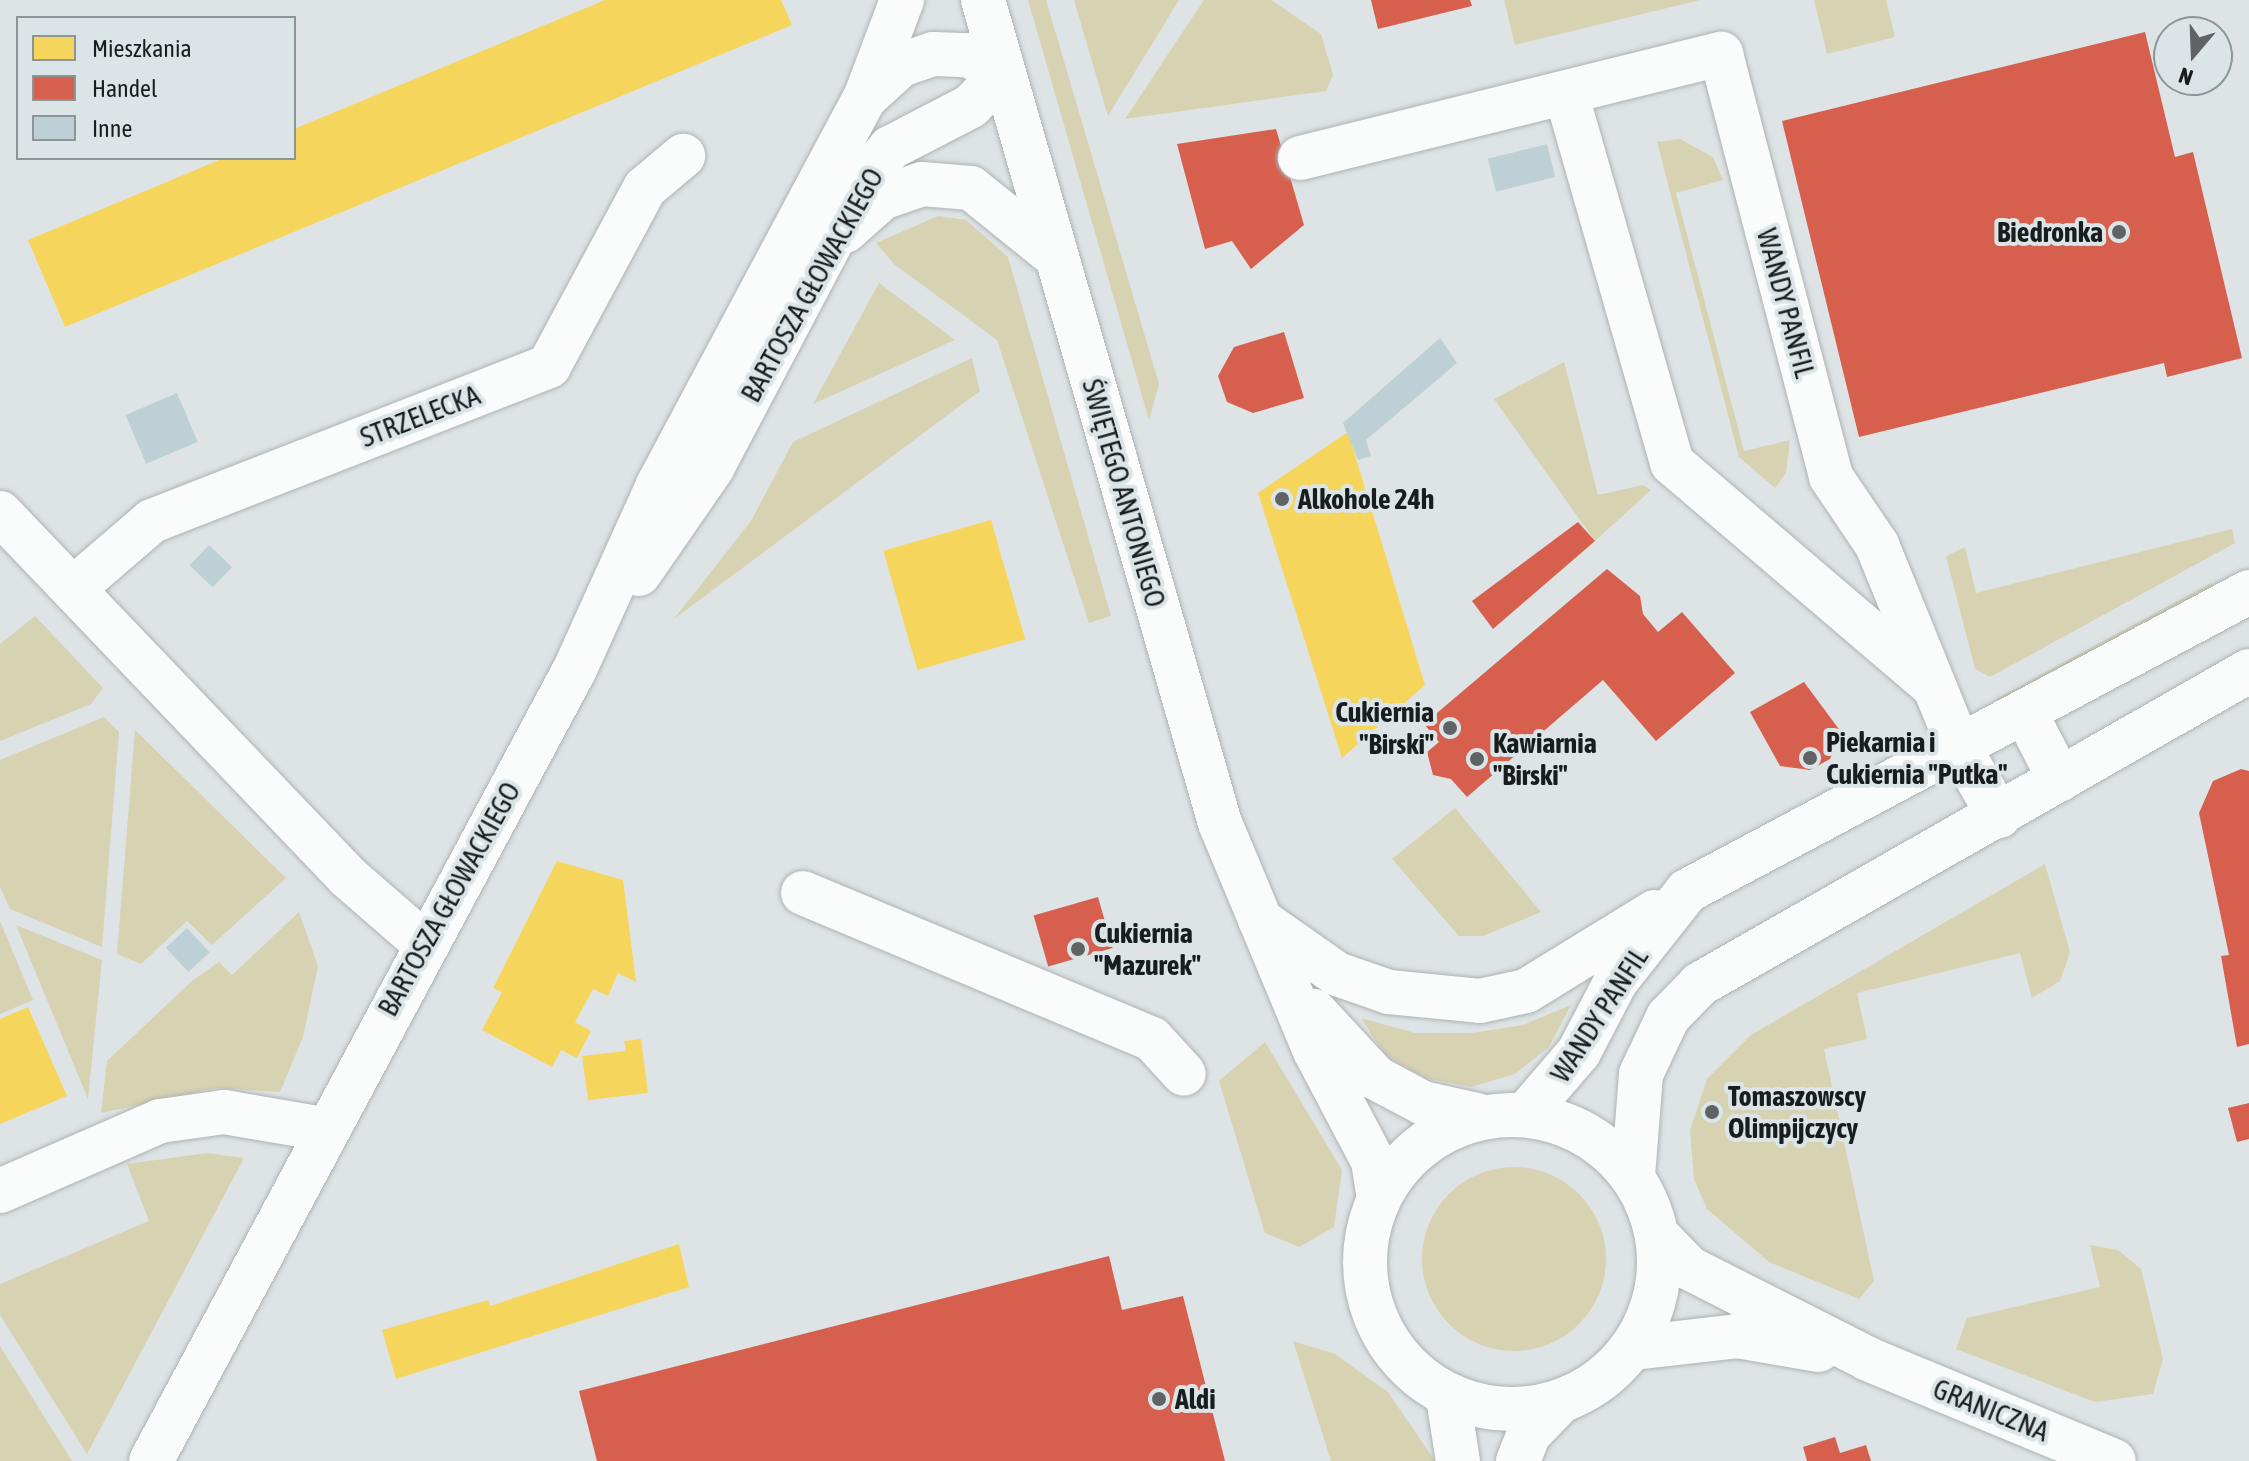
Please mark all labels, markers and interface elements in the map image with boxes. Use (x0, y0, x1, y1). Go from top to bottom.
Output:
legend (16, 16, 296, 160)
north arrow (2153, 16, 2233, 96)
text: Mieszkania (92, 35, 192, 62)
text: N (2175, 62, 2196, 91)
text: Handel (92, 75, 157, 102)
text: Inne (92, 115, 132, 142)
street label: BARTOSZA GŁOWACKIEGO (734, 162, 890, 408)
place label: Biedronka (1997, 215, 2103, 249)
marker: Biedronka (2110, 223, 2128, 241)
street label: WANDY PANFIL (1750, 225, 1822, 381)
street label: ŚWIĘTEGO ANTONIEGO (1075, 375, 1173, 611)
street label: STRZELECKA (355, 378, 485, 454)
place label: Alkohole 24h (1298, 482, 1434, 516)
marker: Alkohole 24h (1273, 490, 1291, 508)
place label: Cukiernia "Birski" (1335, 695, 1434, 761)
marker: Cukiernia "Birski" (1441, 719, 1459, 737)
place label: Piekarnia i Cukiernia "Putka" (1826, 725, 2007, 791)
place label: Kawiarnia "Birski" (1493, 726, 1597, 792)
marker: Piekarnia i Cukiernia "Putka" (1801, 749, 1819, 767)
marker: Kawiarnia "Birski" (1468, 750, 1486, 768)
street label: BARTOSZA GŁOWACKIEGO (371, 776, 527, 1022)
place label: Cukiernia "Mazurek" (1094, 916, 1201, 982)
marker: Cukiernia "Mazurek" (1069, 940, 1087, 958)
street label: WANDY PANFIL (1543, 942, 1655, 1088)
place label: Tomaszowscy Olimpijczycy (1728, 1079, 1866, 1145)
marker: Tomaszowscy Olimpijczycy (1703, 1103, 1721, 1121)
street label: GRANICZNA (1928, 1372, 2054, 1448)
place label: Aldi (1175, 1382, 1216, 1416)
marker: Aldi (1150, 1390, 1168, 1408)

